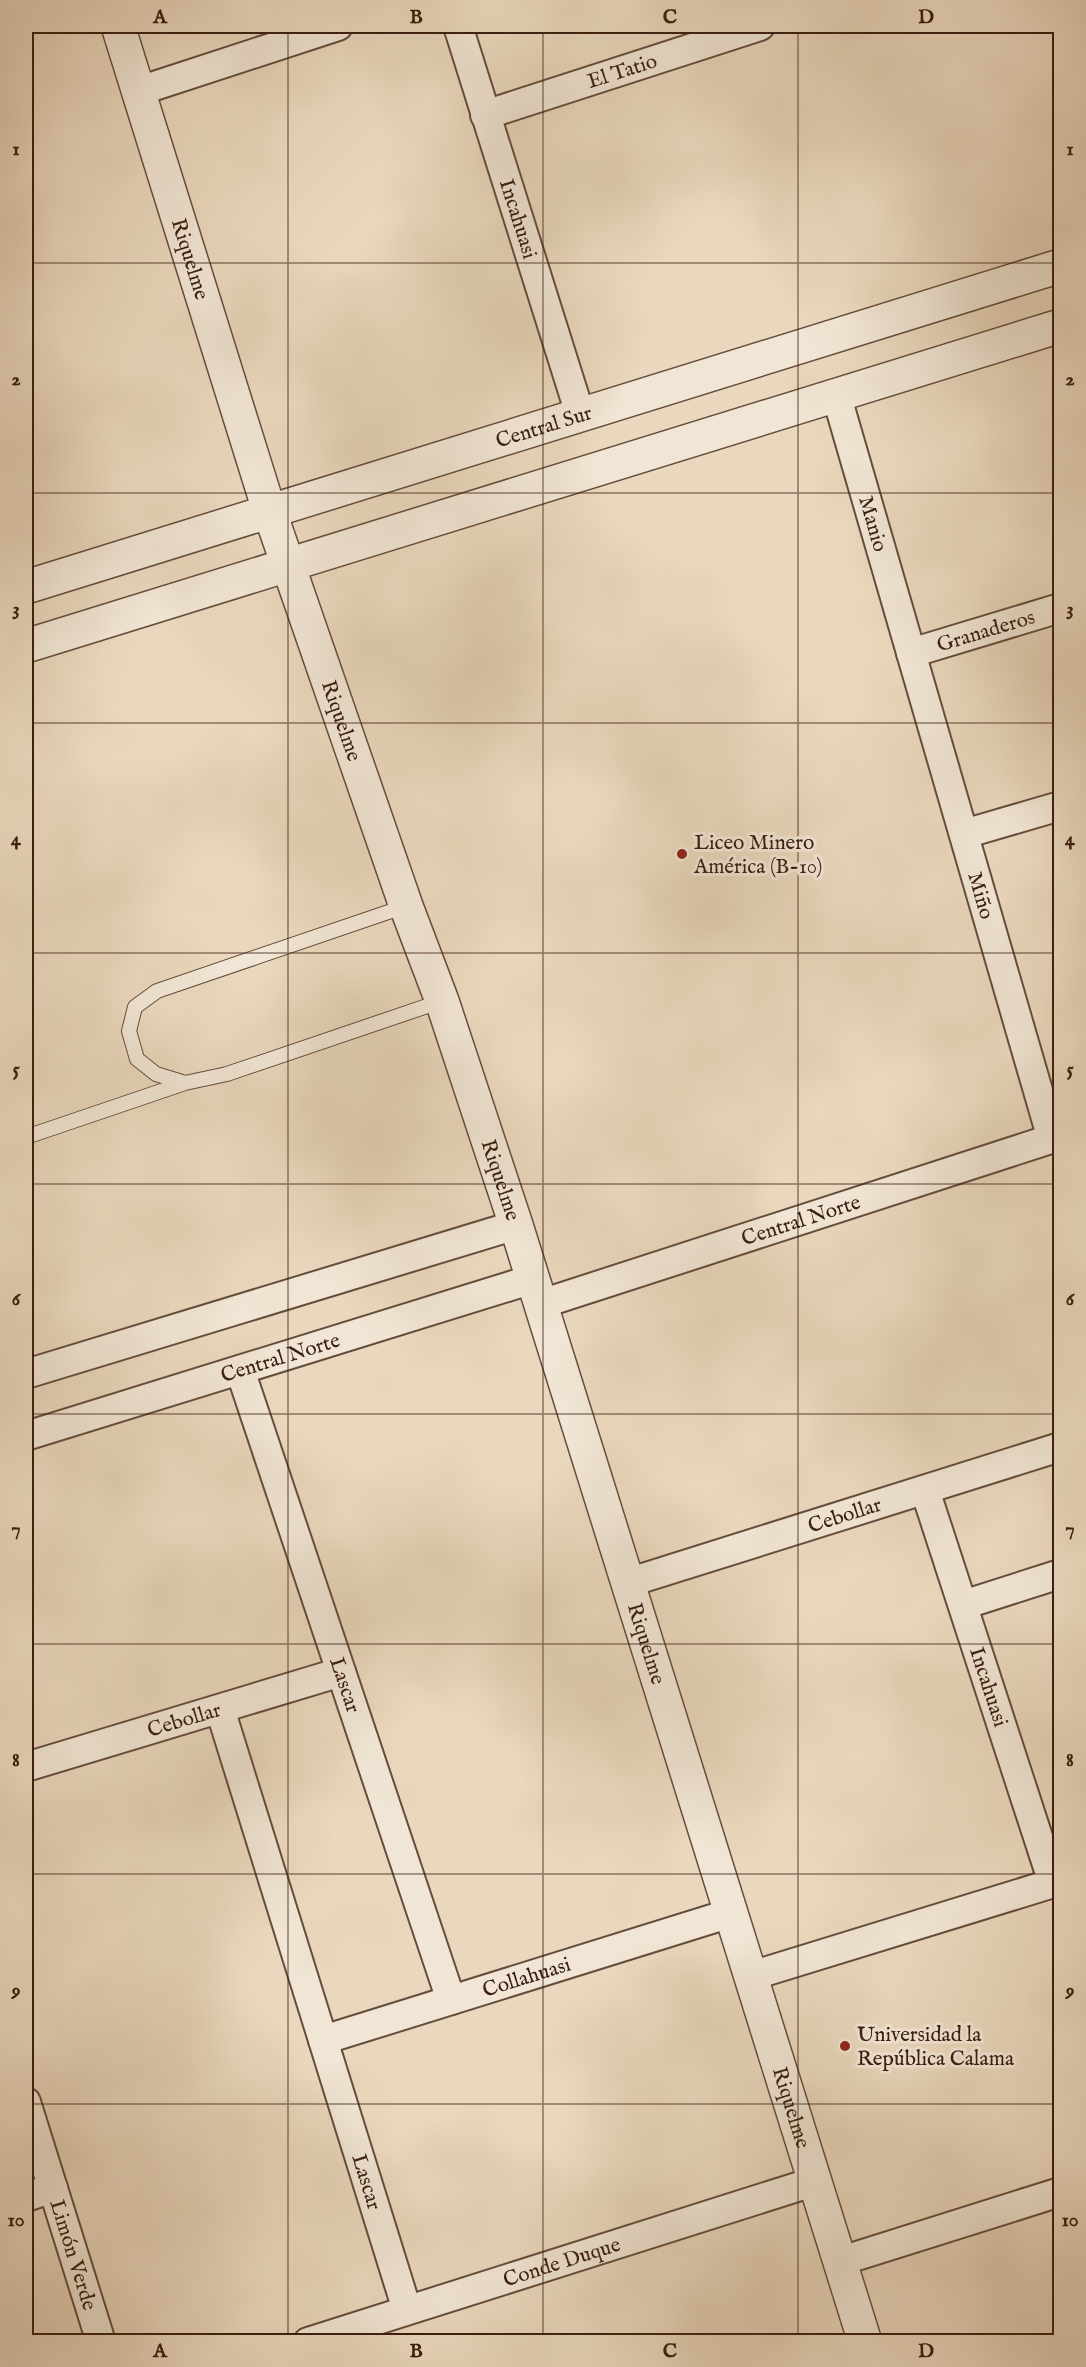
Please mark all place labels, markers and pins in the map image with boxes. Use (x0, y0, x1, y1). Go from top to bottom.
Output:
place label: Liceo Minero América (B-10) (693, 830, 822, 881)
marker: Liceo Minero América (B-10) (675, 847, 689, 861)
place label: Universidad la República Calama (857, 2022, 1015, 2073)
marker: Universidad la República Calama (838, 2039, 852, 2053)

